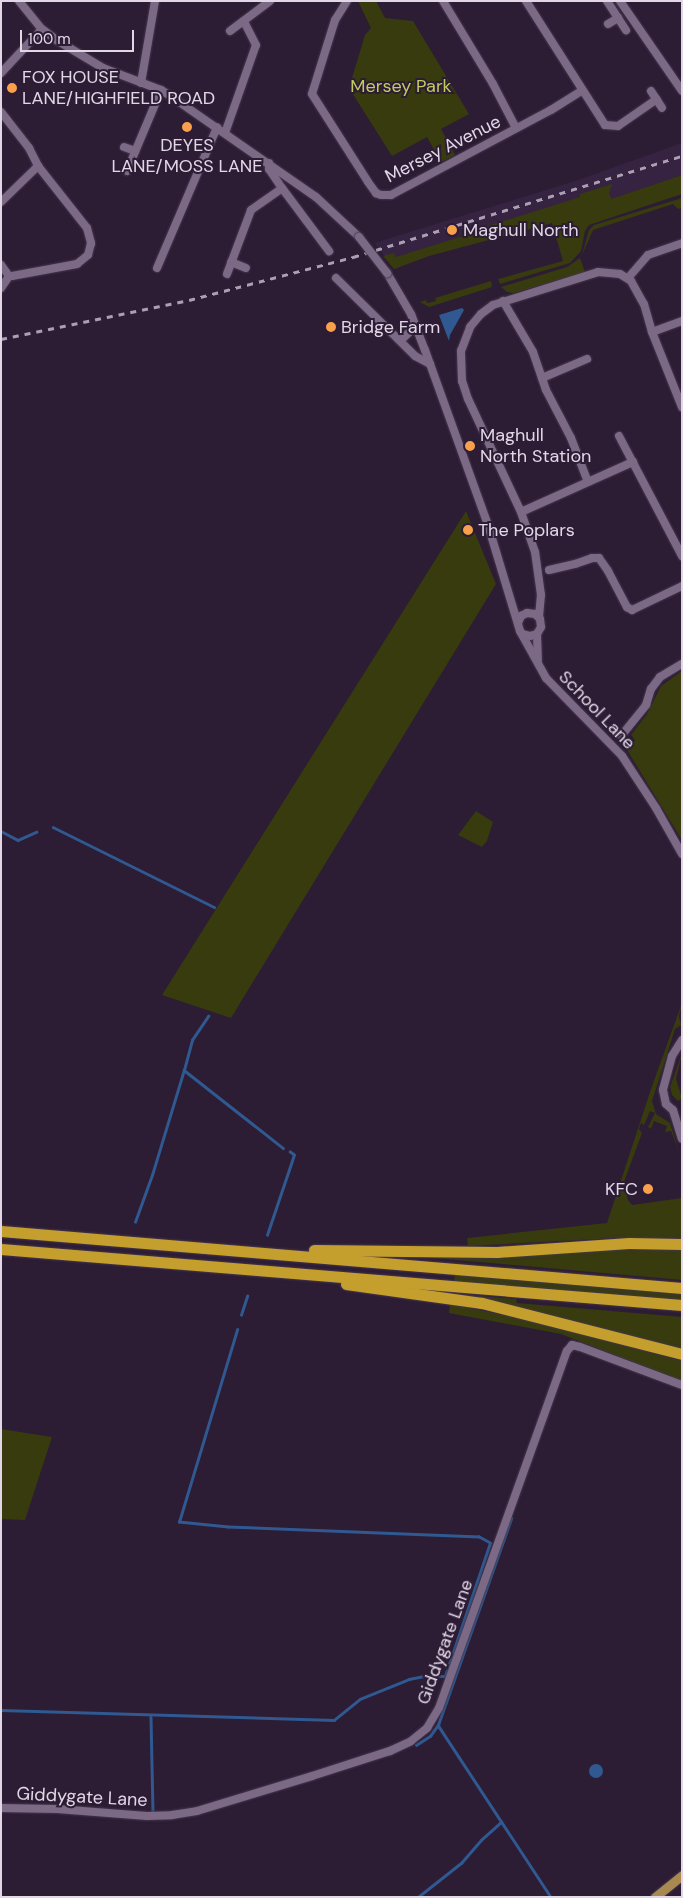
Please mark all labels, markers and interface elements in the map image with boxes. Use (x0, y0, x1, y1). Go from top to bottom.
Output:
scale bar (22, 20, 136, 52)
text: 100 m (28, 29, 71, 49)
place label: FOX HOUSE LANE/HIGHFIELD ROAD (22, 67, 215, 110)
park label: Mersey Park (350, 75, 452, 97)
marker: FOX HOUSE LANE/HIGHFIELD ROAD (6, 82, 18, 94)
street label: Mersey Avenue (382, 111, 504, 187)
marker: DEYES LANE/MOSS LANE (181, 121, 193, 133)
place label: DEYES LANE/MOSS LANE (112, 135, 262, 178)
place label: Maghull North (463, 219, 579, 241)
marker: Maghull North (445, 223, 459, 237)
place label: Bridge Farm (341, 316, 440, 338)
marker: Bridge Farm (325, 321, 337, 333)
place label: Maghull North Station (480, 425, 591, 468)
marker: Maghull North Station (464, 440, 476, 452)
place label: The Poplars (478, 519, 575, 541)
marker: The Poplars (462, 524, 474, 536)
street label: School Lane (554, 666, 640, 754)
place label: KFC (605, 1178, 638, 1200)
marker: KFC (642, 1183, 654, 1195)
street label: Giddygate Lane (412, 1577, 478, 1707)
street label: Giddygate Lane (16, 1783, 148, 1811)

